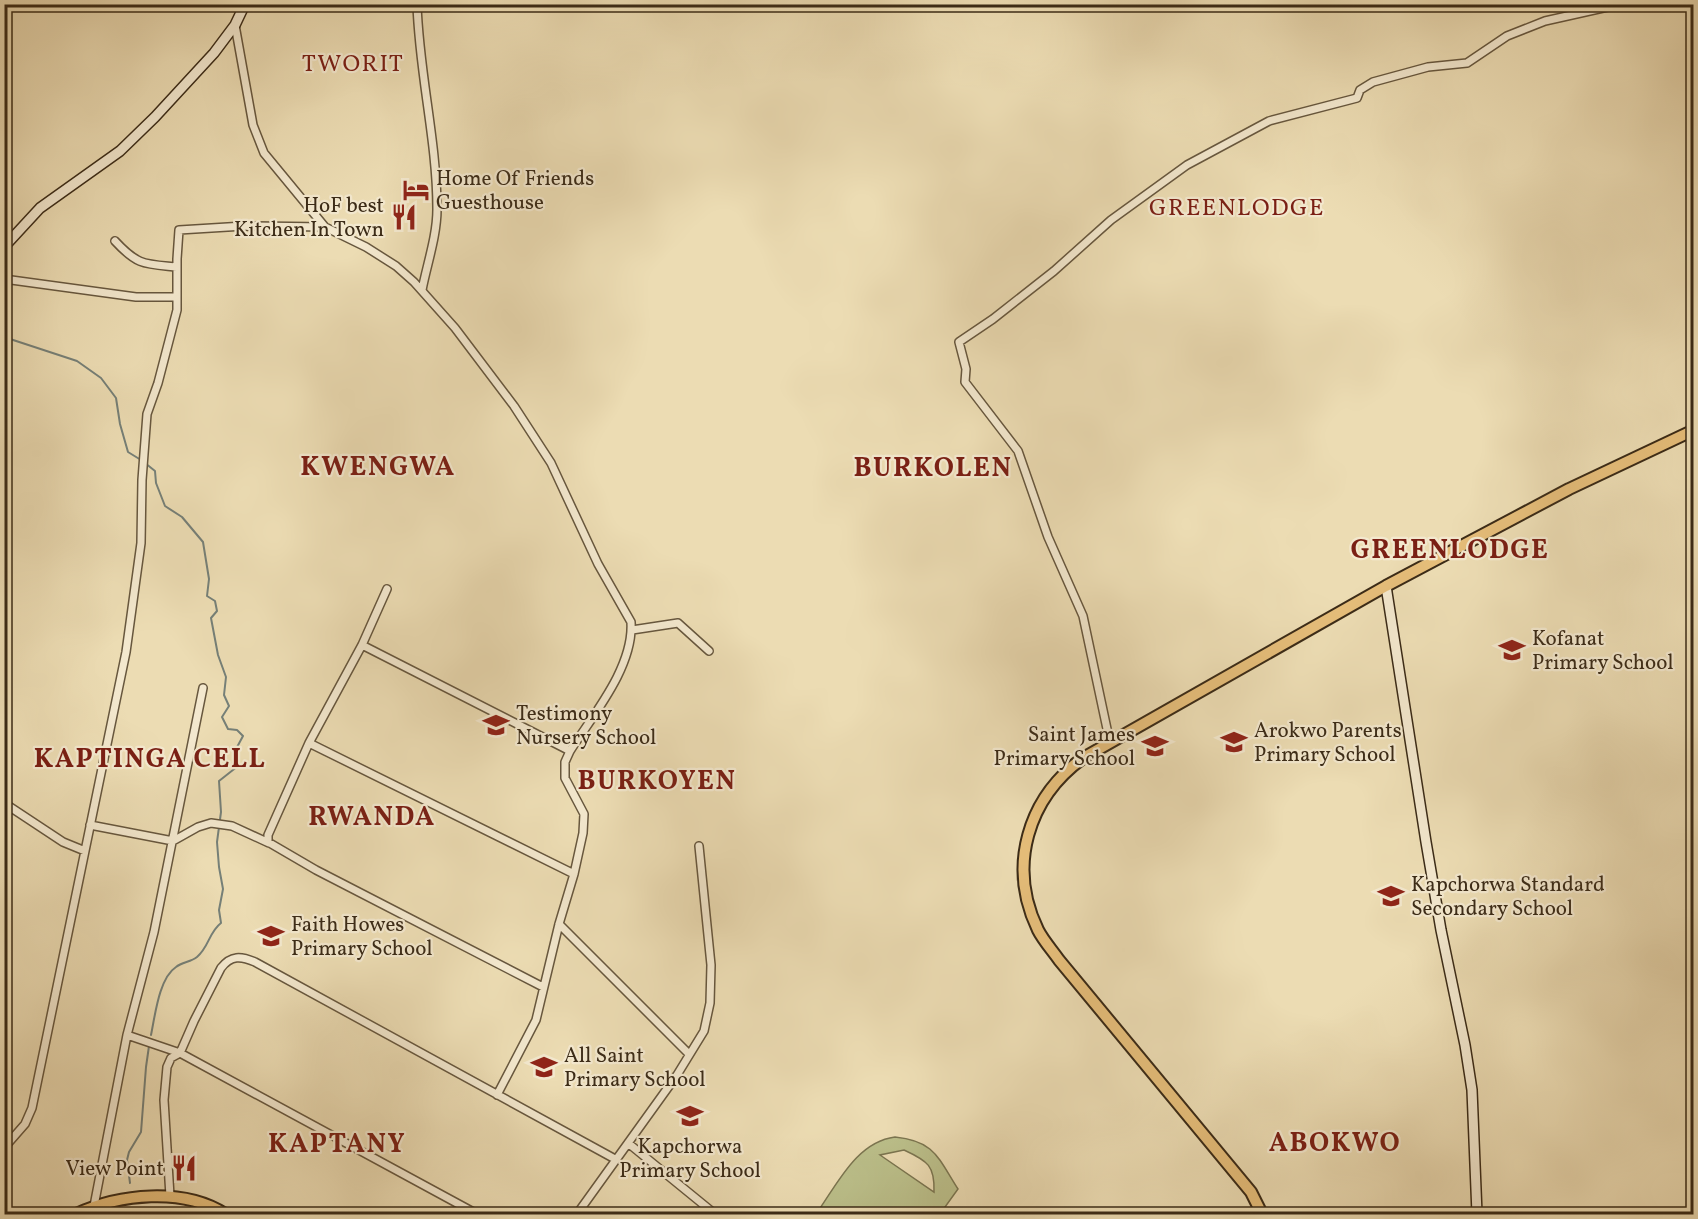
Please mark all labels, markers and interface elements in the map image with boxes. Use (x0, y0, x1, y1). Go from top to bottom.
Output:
district label: TWORIT (302, 48, 404, 82)
place label: Home Of Friends Guesthouse (436, 165, 594, 218)
hotel icon: Home Of Friends Guesthouse (401, 175, 431, 205)
place label: HoF best Kitchen In Town (234, 192, 384, 245)
district label: GREENLODGE (1149, 192, 1325, 226)
restaurant icon: HoF best Kitchen In Town (389, 202, 419, 232)
district label: KWENGWA (300, 449, 456, 487)
district label: BURKOLEN (853, 450, 1013, 488)
district label: GREENLODGE (1350, 532, 1550, 570)
place label: Kofanat Primary School (1532, 625, 1673, 678)
school or university icon: Kofanat Primary School (1497, 635, 1527, 665)
place label: Testimony Nursery School (516, 700, 656, 753)
school or university icon: Testimony Nursery School (481, 710, 511, 740)
place label: Arokwo Parents Primary School (1254, 717, 1402, 770)
place label: Saint James Primary School (994, 721, 1135, 774)
school or university icon: Arokwo Parents Primary School (1219, 727, 1249, 757)
school or university icon: Saint James Primary School (1140, 731, 1170, 761)
district label: KAPTINGA CELL (34, 741, 266, 779)
district label: BURKOYEN (577, 763, 737, 801)
district label: RWANDA (308, 799, 436, 837)
place label: Kapchorwa Standard Secondary School (1411, 871, 1605, 924)
school or university icon: Kapchorwa Standard Secondary School (1376, 881, 1406, 911)
place label: Faith Howes Primary School (291, 911, 432, 964)
school or university icon: Faith Howes Primary School (256, 921, 286, 951)
place label: All Saint Primary School (564, 1042, 705, 1095)
school or university icon: All Saint Primary School (529, 1052, 559, 1082)
school or university icon: Kapchorwa Primary School (675, 1101, 705, 1131)
district label: ABOKWO (1269, 1125, 1401, 1163)
district label: KAPTANY (268, 1126, 406, 1164)
place label: Kapchorwa Primary School (619, 1133, 761, 1186)
restaurant icon: View Point (169, 1153, 199, 1183)
place label: View Point (66, 1155, 164, 1184)

